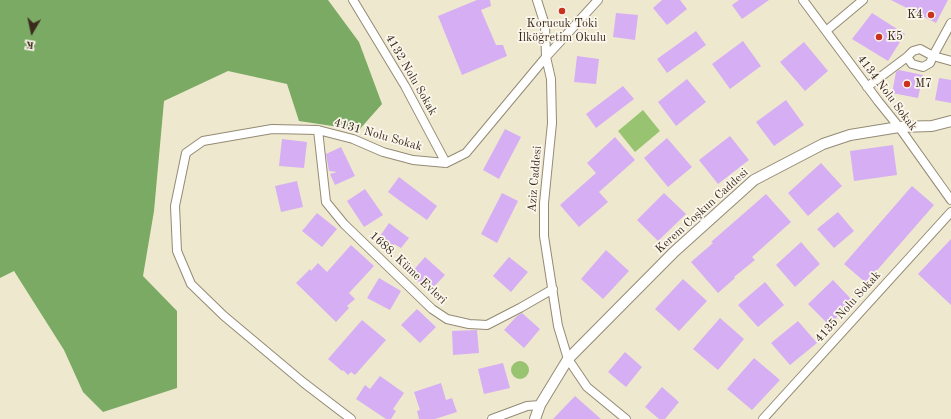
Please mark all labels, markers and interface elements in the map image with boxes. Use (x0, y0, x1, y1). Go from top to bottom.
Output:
marker: Korucuk Toki İlköğretim Okulu (557, 6, 567, 16)
place label: K4 (907, 8, 923, 22)
marker: K4 (926, 10, 936, 20)
north arrow (12, 12, 52, 52)
place label: Korucuk Toki İlköğretim Okulu (518, 17, 606, 45)
place label: K5 (887, 30, 903, 44)
street label: 4132 Nolu Sokak (382, 32, 440, 118)
marker: K5 (874, 32, 884, 42)
text: K (25, 38, 35, 50)
street label: 4134 Nolu Sokak (854, 52, 920, 134)
place label: M7 (915, 77, 932, 91)
marker: M7 (902, 79, 912, 89)
street label: 4131 Nolu Sokak (332, 116, 424, 154)
street label: Aziz Caddesi (525, 145, 545, 213)
street label: Kerem Coşkun Caddesi (653, 165, 751, 257)
street label: 1688. Küme Evleri (367, 229, 449, 307)
street label: 4135 Nolu Sokak (812, 268, 884, 346)

